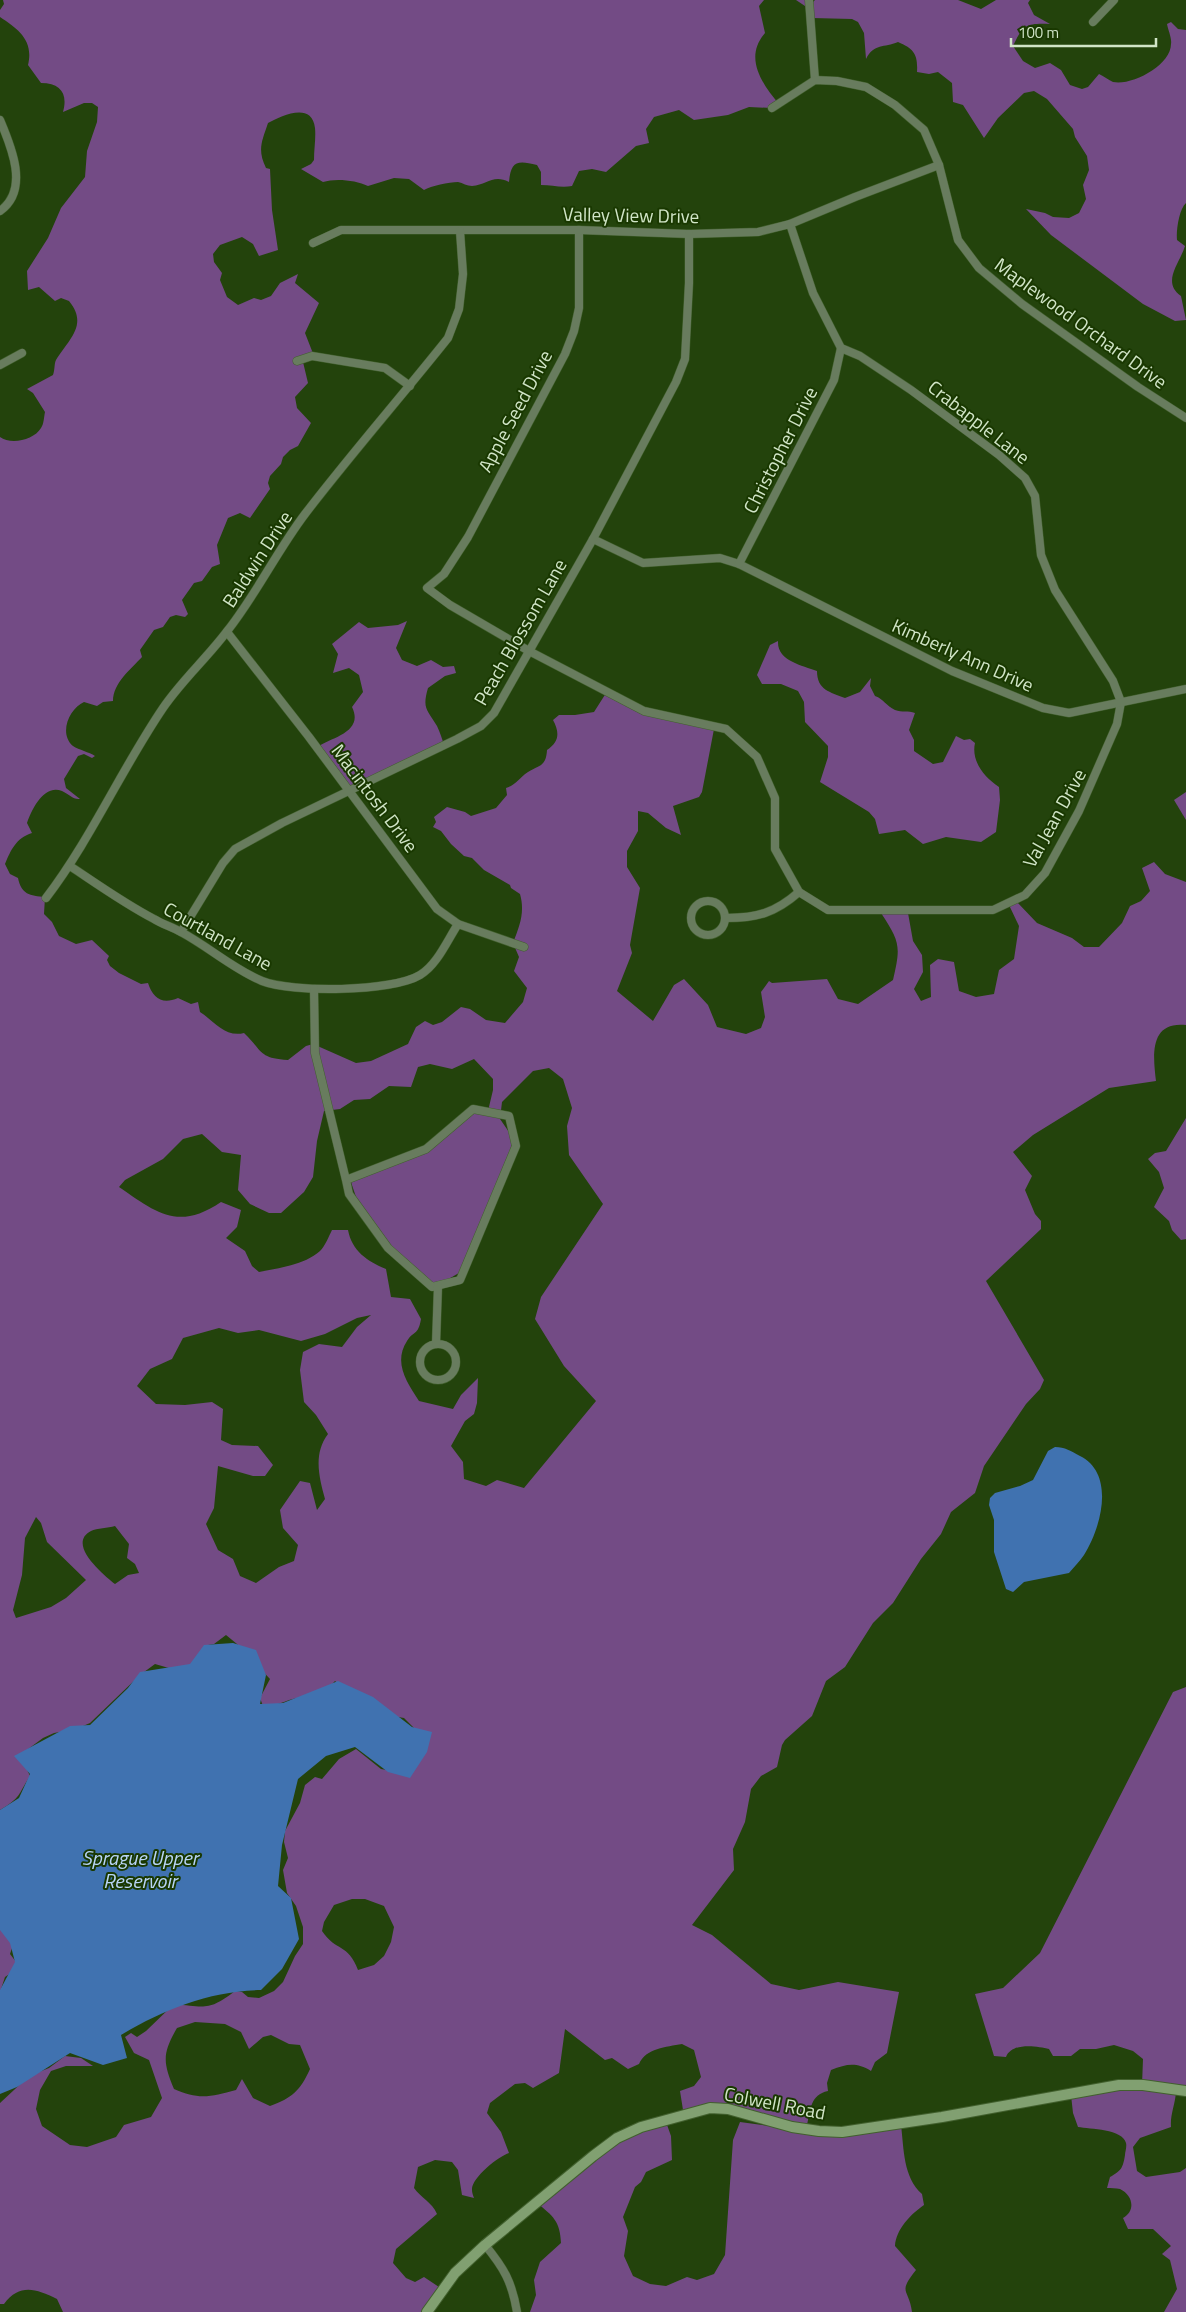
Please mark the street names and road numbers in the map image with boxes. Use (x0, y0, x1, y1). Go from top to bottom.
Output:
street label: Valley View Drive (562, 199, 700, 230)
street label: Maplewood Orchard Drive (989, 250, 1174, 395)
street label: Apple Seed Drive (470, 344, 559, 477)
street label: Crabapple Lane (922, 372, 1036, 471)
street label: Christopher Drive (735, 381, 824, 518)
street label: Baldwin Drive (214, 505, 299, 613)
street label: Peach Blossom Lane (466, 553, 573, 711)
street label: Kimberly Ann Drive (888, 610, 1039, 699)
street label: Macintosh Drive (325, 737, 426, 858)
street label: Val Jean Drive (1014, 763, 1093, 872)
street label: Courtland Lane (159, 894, 278, 977)
street label: Colwell Road (722, 2078, 828, 2127)

